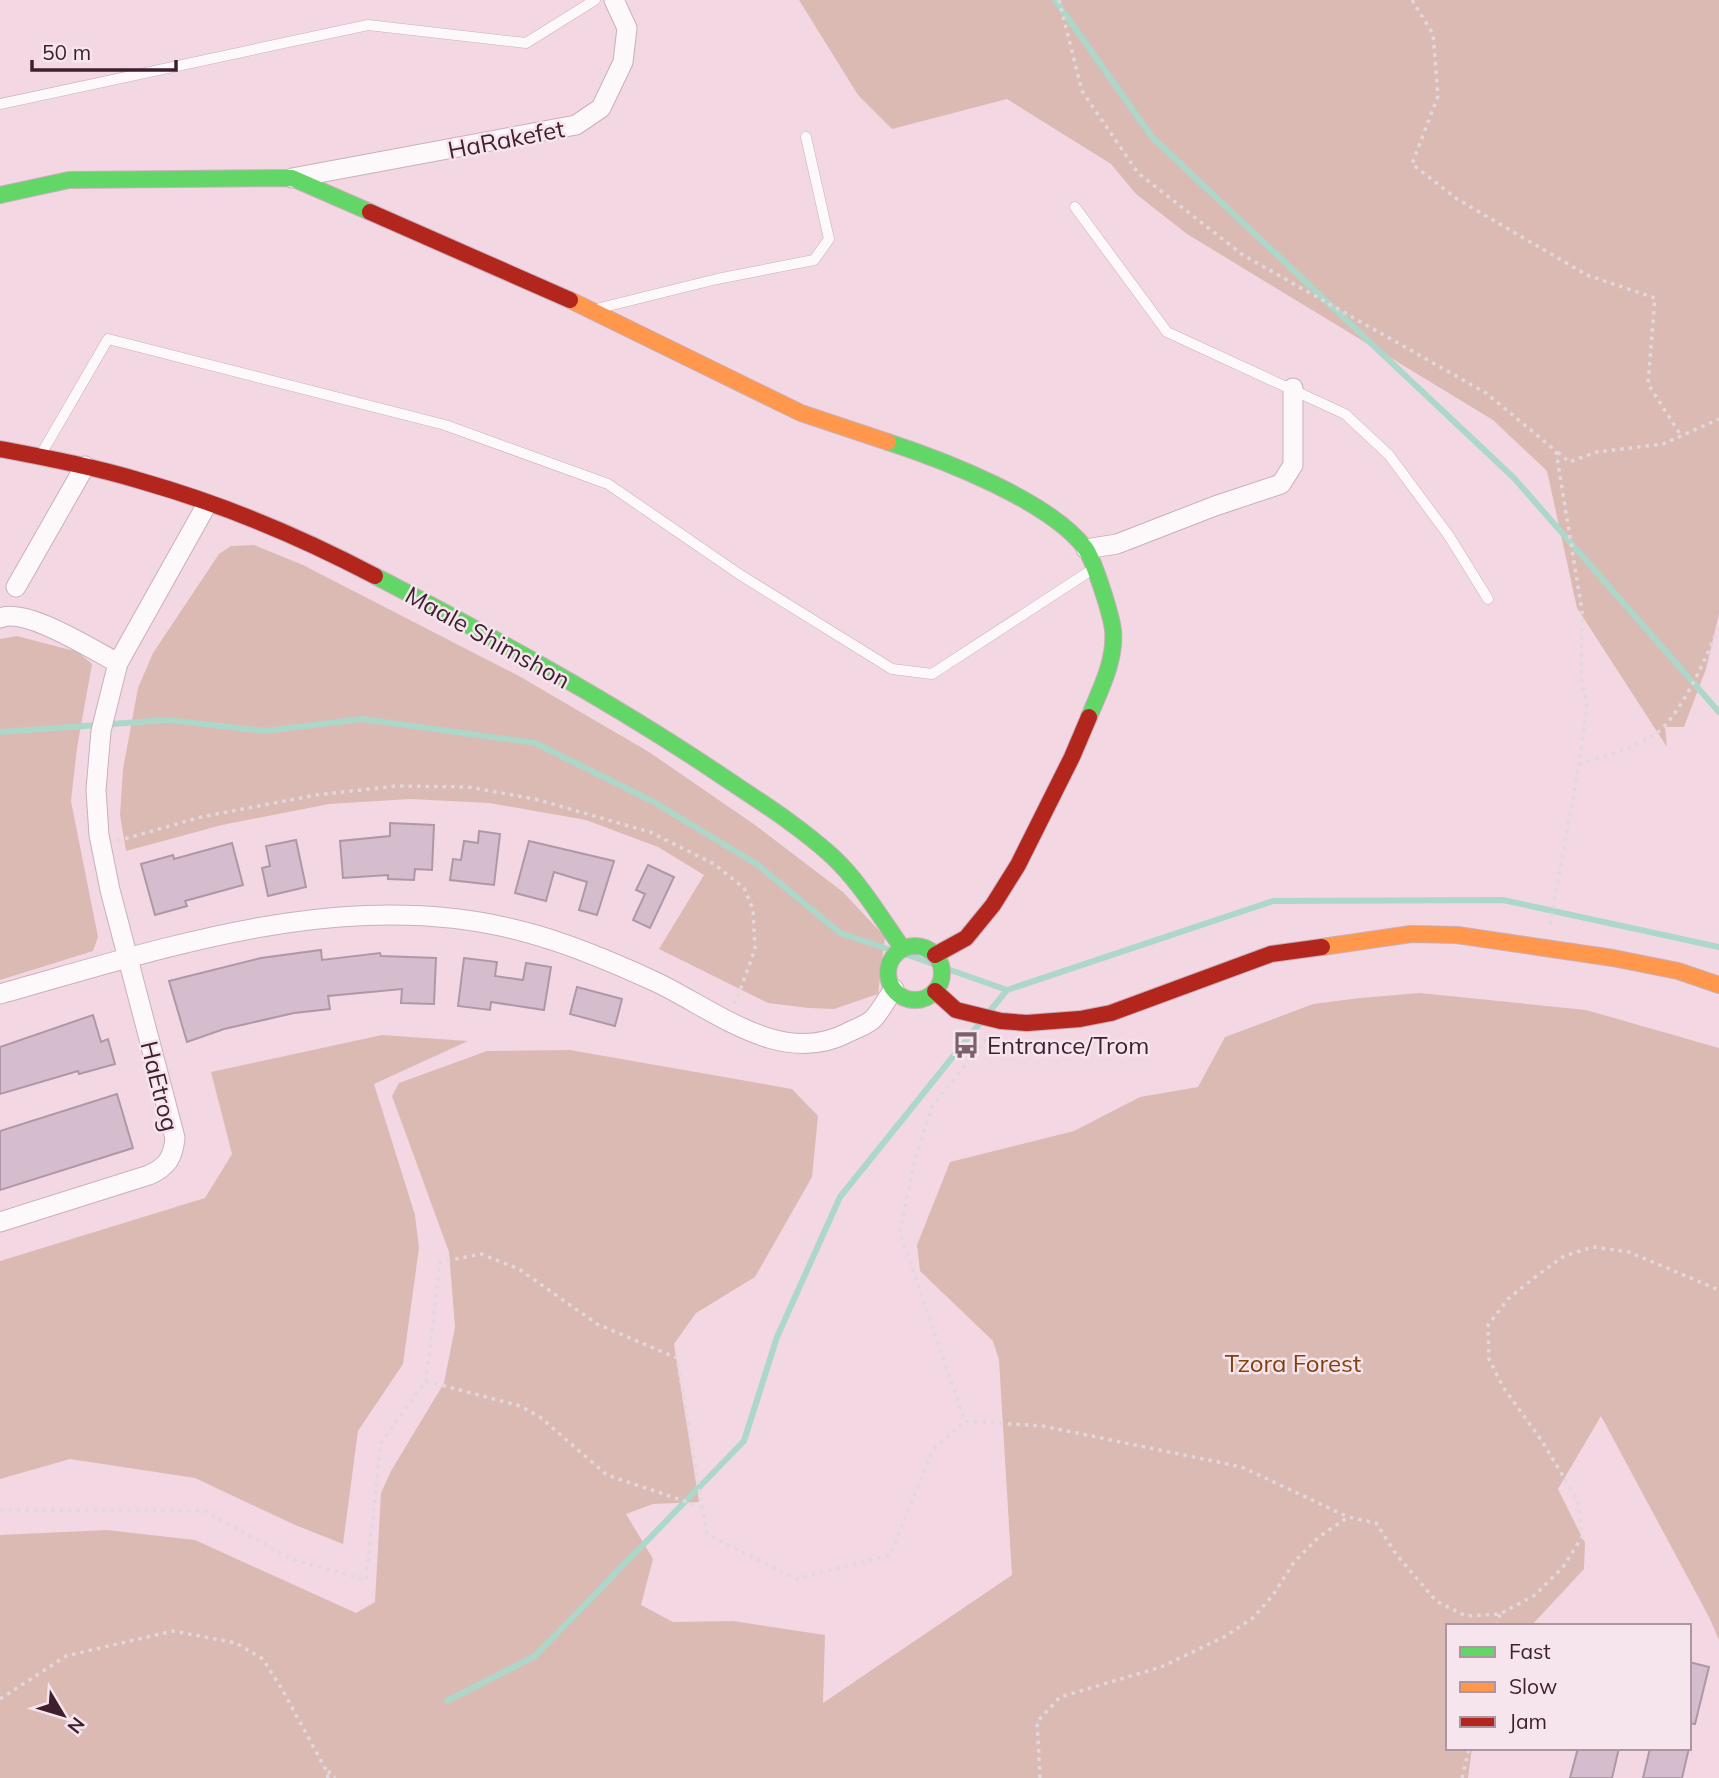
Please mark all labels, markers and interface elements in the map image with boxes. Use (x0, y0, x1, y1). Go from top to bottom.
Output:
scale bar (32, 28, 175, 72)
text: 50 m (42, 39, 91, 65)
street label: HaRakefet (445, 113, 567, 165)
street label: Maale Shimshon (400, 579, 576, 695)
bus stop icon: Entrance/Trom (951, 1030, 981, 1060)
place label: Entrance/Trom (987, 1030, 1149, 1060)
street label: HaEtrog (134, 1038, 186, 1134)
park label: Tzora Forest (1225, 1348, 1361, 1378)
legend (1446, 1624, 1691, 1750)
text: Fast (1509, 1638, 1551, 1664)
text: Slow (1509, 1673, 1557, 1699)
north arrow (28, 1680, 98, 1750)
text: Jam (1509, 1708, 1547, 1734)
text: N (63, 1712, 90, 1739)

